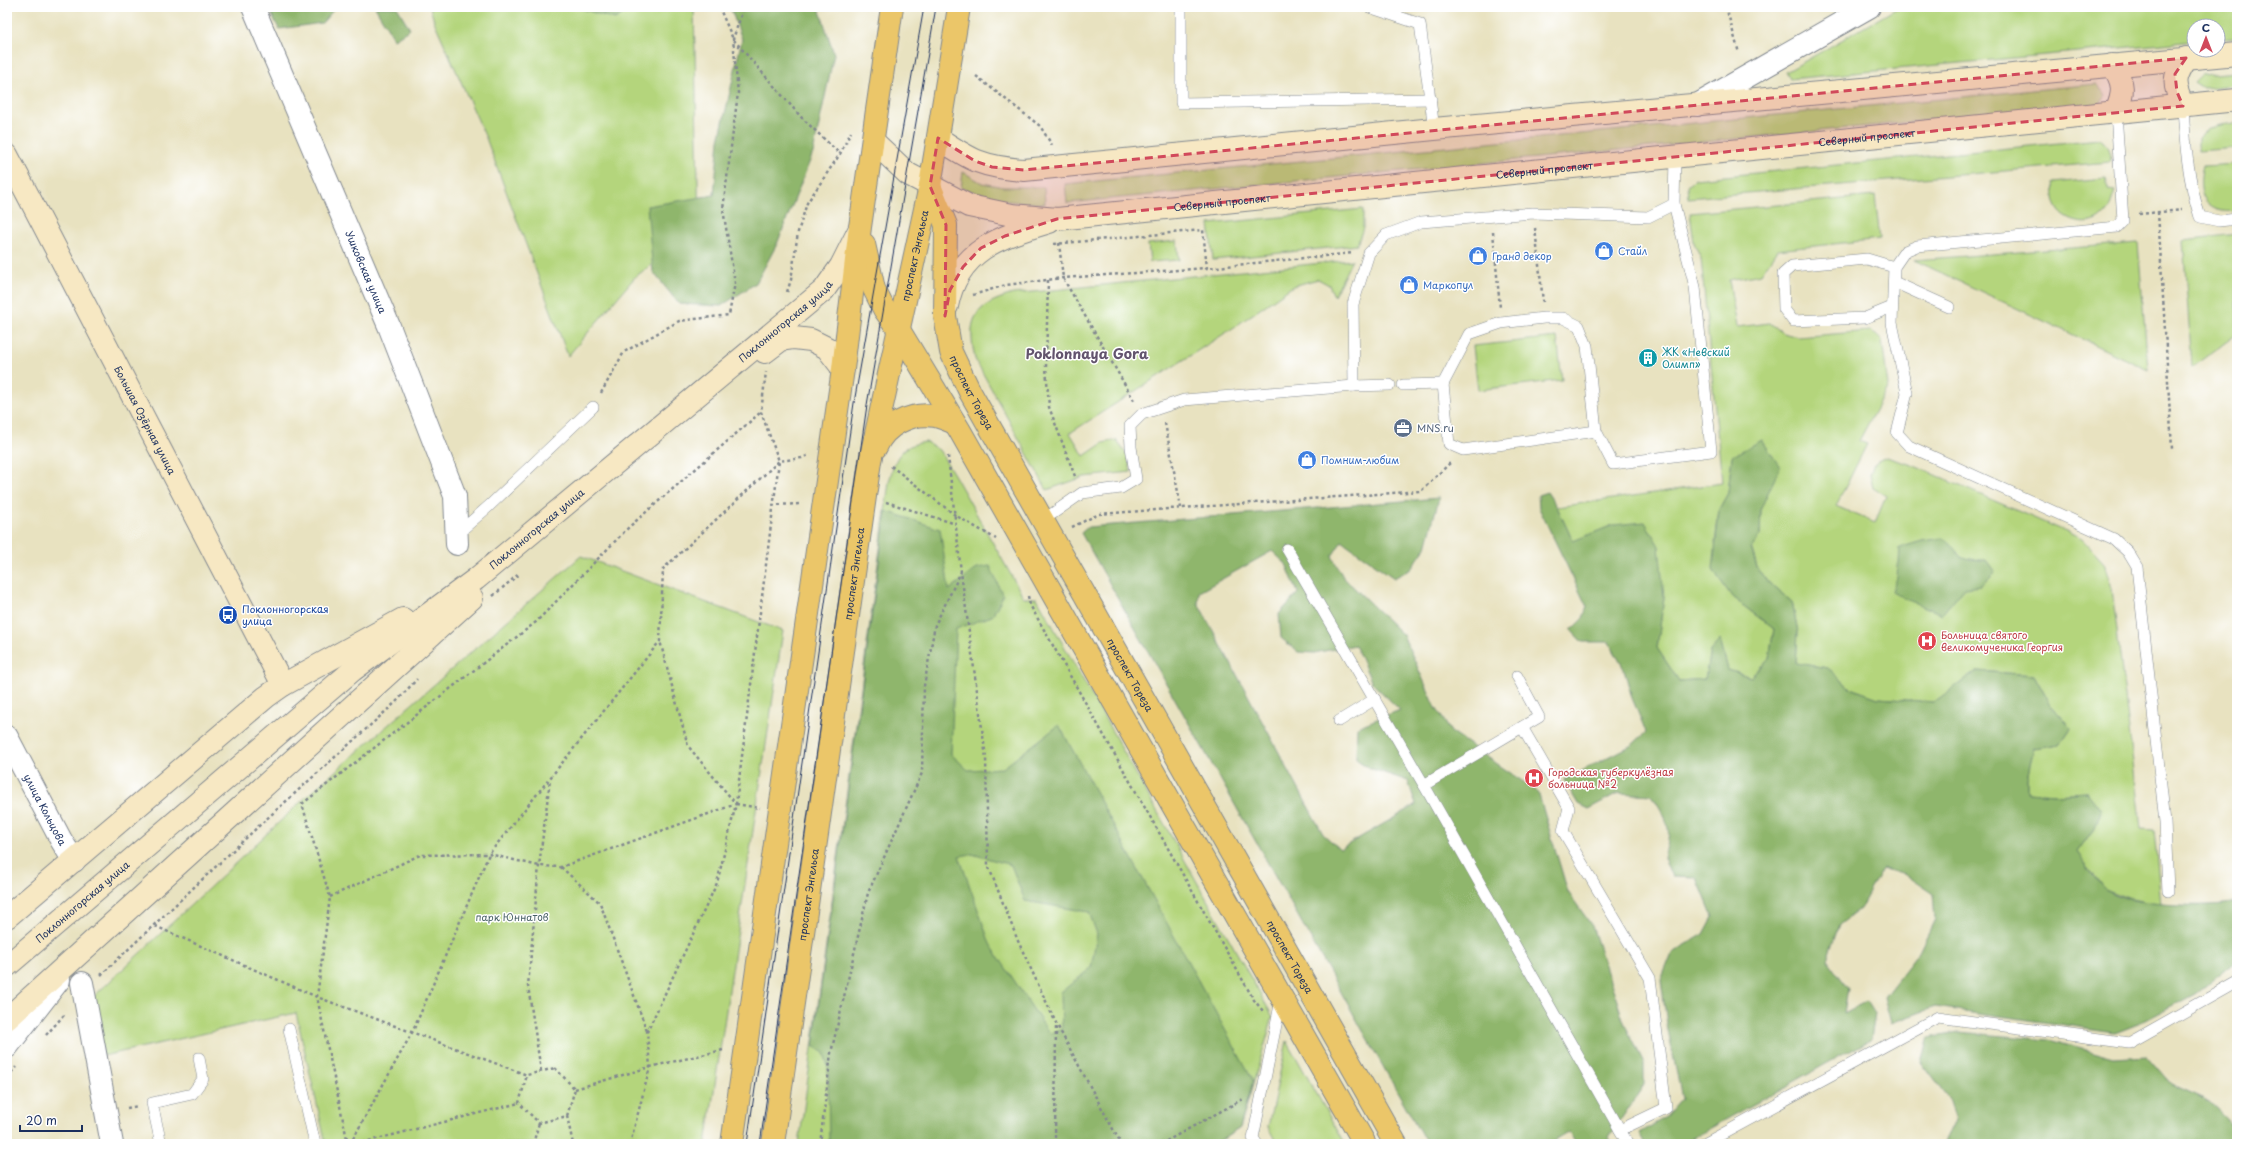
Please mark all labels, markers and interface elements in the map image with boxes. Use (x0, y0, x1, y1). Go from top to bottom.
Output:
north arrow (2186, 18, 2226, 58)
text: С (2202, 19, 2210, 36)
street label: Северный проспект (1817, 124, 1916, 149)
street label: Северный проспект (1495, 157, 1594, 182)
street label: Северный проспект (1173, 189, 1271, 214)
street label: проспект Энгельса (897, 208, 932, 303)
street label: Ушковская улица (342, 228, 391, 316)
shop icon: Стайл (1593, 240, 1615, 262)
place label: Стайл (1618, 243, 1647, 258)
shop icon: Гранд декор (1467, 245, 1489, 267)
place label: Гранд декор (1492, 248, 1552, 263)
shop icon: Маркопул (1398, 274, 1420, 296)
street label: Поклонногорская улица (735, 277, 836, 365)
place label: Маркопул (1423, 277, 1473, 292)
district label: Poklonnaya Gora (1026, 343, 1149, 364)
place label: ЖК «Невский Олимп» (1661, 344, 1730, 371)
building icon: ЖК «Невский Олимп» (1637, 347, 1659, 369)
street label: проспект Тореза (946, 352, 998, 433)
street label: Большая Озёрная улица (111, 363, 180, 478)
office icon: MNS.ru (1392, 417, 1414, 439)
place label: MNS.ru (1417, 420, 1454, 435)
shop icon: Помним-любим (1296, 449, 1318, 471)
place label: Помним-любим (1321, 452, 1399, 467)
street label: Поклонногорская улица (485, 484, 587, 572)
street label: проспект Энгельса (840, 526, 868, 621)
place label: Поклонногорская улица (242, 601, 329, 628)
bus stop icon: Поклонногорская улица (217, 604, 239, 626)
place label: Больница святого великомученика Георгия (1941, 627, 2063, 654)
hospital icon: Больница святого великомученика Георгия (1916, 630, 1938, 652)
street label: проспект Тореза (1104, 635, 1158, 715)
place label: Городская туберкулёзная больница №2 (1548, 764, 1674, 791)
hospital icon: Городская туберкулёзная больница №2 (1523, 767, 1545, 789)
street label: улица Кольцова (21, 771, 71, 849)
street label: проспект Энгельса (794, 847, 822, 942)
street label: Поклонногорская улица (32, 856, 133, 946)
park label: парк Юннатов (475, 909, 549, 924)
street label: проспект Тореза (1264, 917, 1318, 997)
scale bar (20, 1107, 82, 1133)
text: 20 m (26, 1111, 57, 1129)

